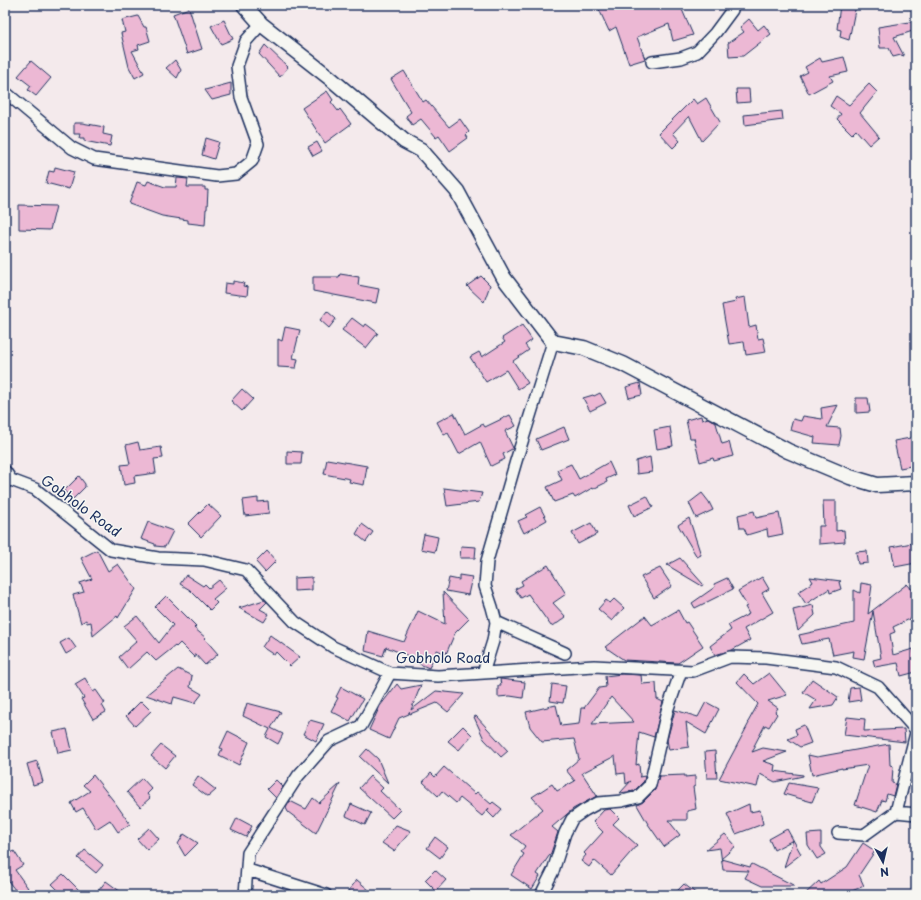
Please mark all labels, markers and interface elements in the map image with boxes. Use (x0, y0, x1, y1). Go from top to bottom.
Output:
street label: Gobholo Road (37, 469, 126, 542)
street label: Gobholo Road (396, 647, 490, 668)
north arrow (863, 842, 903, 882)
text: N (879, 863, 890, 881)

